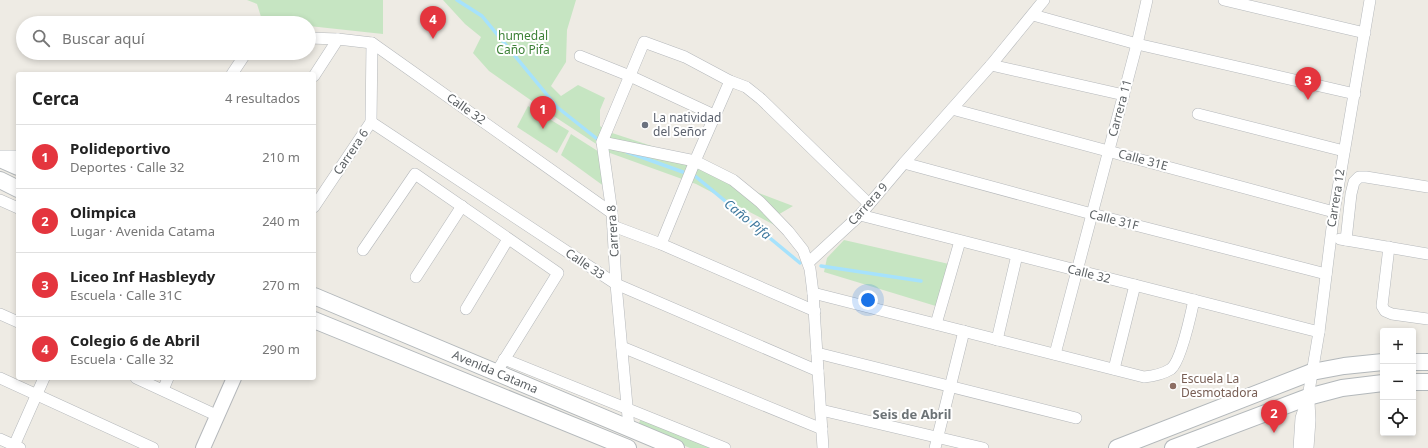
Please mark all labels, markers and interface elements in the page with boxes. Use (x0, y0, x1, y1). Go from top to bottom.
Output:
pin: 4 (420, 6, 446, 39)
search box (16, 16, 316, 60)
icon: search (30, 27, 52, 49)
park label: humedal Caño Pifa (496, 27, 550, 58)
text: Buscar aquí (62, 28, 145, 48)
pin: 3 (1295, 67, 1321, 100)
street label: Carrera 11 (1104, 77, 1135, 139)
text: Cerca (32, 87, 79, 110)
text: 4 resultados (225, 89, 300, 107)
street label: Calle 32 (443, 89, 489, 128)
pin: 1 (530, 96, 556, 129)
place label: La natividad del Señor (653, 109, 721, 140)
marker: La natividad del Señor (640, 120, 650, 130)
street label: Carrera 6 (329, 125, 372, 178)
text: Polideportivo (70, 138, 171, 158)
street label: Calle 31E (1116, 145, 1170, 174)
text: 1 (41, 148, 49, 166)
text: 210 m (262, 148, 300, 166)
text: Deportes · Calle 32 (70, 158, 184, 176)
street label: Carrera 12 (1322, 167, 1349, 228)
street label: Carrera 9 (844, 178, 891, 229)
water label: Caño Pifa (721, 195, 776, 244)
text: Olimpica (70, 202, 136, 222)
street label: Carrera 8 (602, 204, 623, 258)
street label: Calle 31F (1088, 205, 1141, 234)
text: 2 (41, 212, 49, 230)
text: 240 m (262, 212, 300, 230)
text: Lugar · Avenida Catama (70, 222, 215, 240)
street label: Calle 33 (562, 244, 608, 283)
street label: Calle 32 (1066, 260, 1113, 287)
text: Liceo Inf Hasbleydy (70, 266, 215, 286)
text: 3 (41, 276, 49, 294)
text: 270 m (262, 276, 300, 294)
text: Escuela · Calle 31C (70, 286, 182, 304)
your location (858, 290, 878, 310)
map controls (1380, 328, 1416, 436)
button: + (1380, 328, 1416, 364)
text: Colegio 6 de Abril (70, 330, 200, 350)
text: 4 (41, 340, 49, 358)
text: 290 m (262, 340, 300, 358)
street label: Avenida Catama (450, 346, 541, 397)
text: Escuela · Calle 32 (70, 350, 174, 368)
button: − (1380, 364, 1416, 400)
place label: Escuela La Desmotadora (1181, 370, 1258, 401)
marker: Escuela La Desmotadora (1168, 381, 1178, 391)
pin: 2 (1261, 400, 1287, 433)
button: locate (1380, 400, 1416, 436)
district label: Seis de Abril (873, 405, 951, 423)

